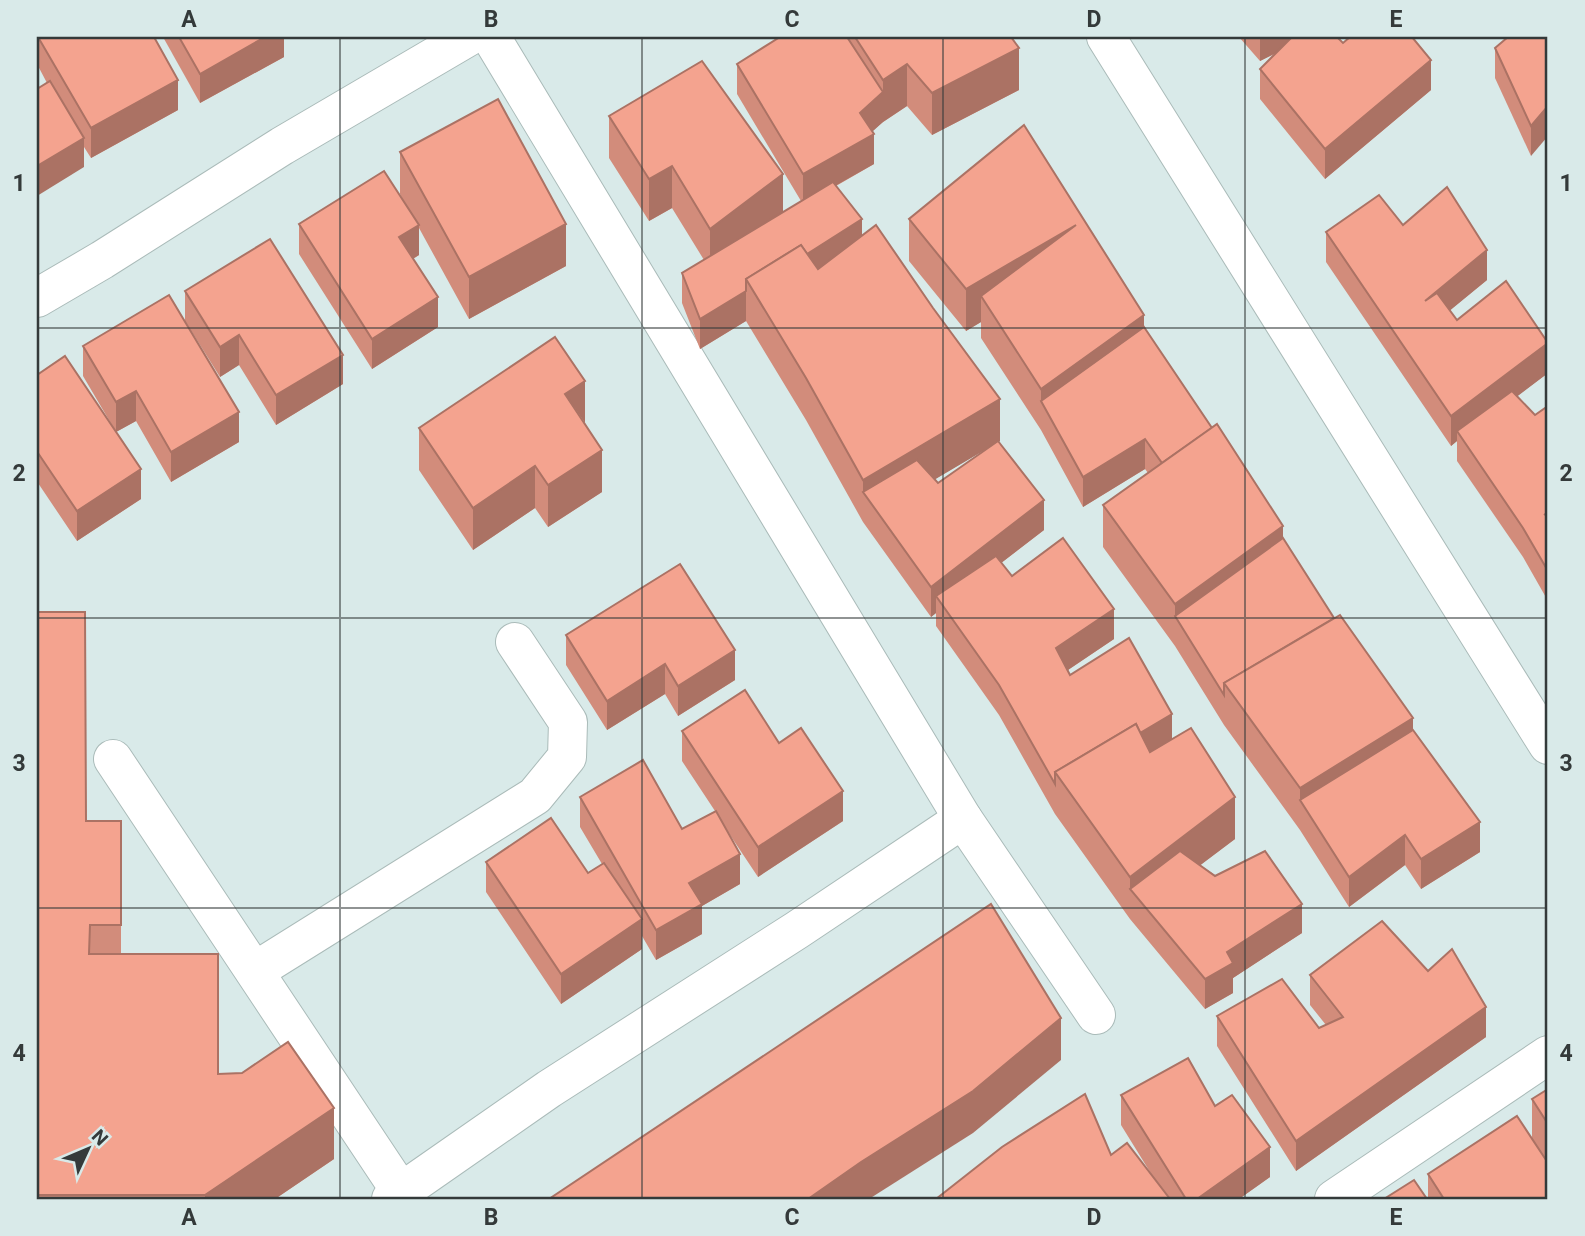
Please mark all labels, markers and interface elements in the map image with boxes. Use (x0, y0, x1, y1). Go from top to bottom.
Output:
text: A (181, 6, 197, 33)
text: B (484, 6, 498, 33)
text: C (784, 6, 800, 33)
text: D (1087, 6, 1101, 33)
text: E (1390, 6, 1403, 33)
text: 1 (12, 170, 26, 197)
text: 1 (1559, 170, 1573, 197)
text: 2 (12, 460, 26, 487)
text: 2 (1559, 460, 1573, 487)
text: 3 (12, 750, 26, 777)
text: 3 (1559, 750, 1573, 777)
text: 4 (12, 1040, 26, 1067)
text: 4 (1559, 1040, 1573, 1067)
north arrow (52, 1114, 122, 1184)
text: N (87, 1125, 113, 1150)
text: A (181, 1204, 197, 1231)
text: B (484, 1204, 498, 1231)
text: C (784, 1204, 800, 1231)
text: D (1087, 1204, 1101, 1231)
text: E (1390, 1204, 1403, 1231)

